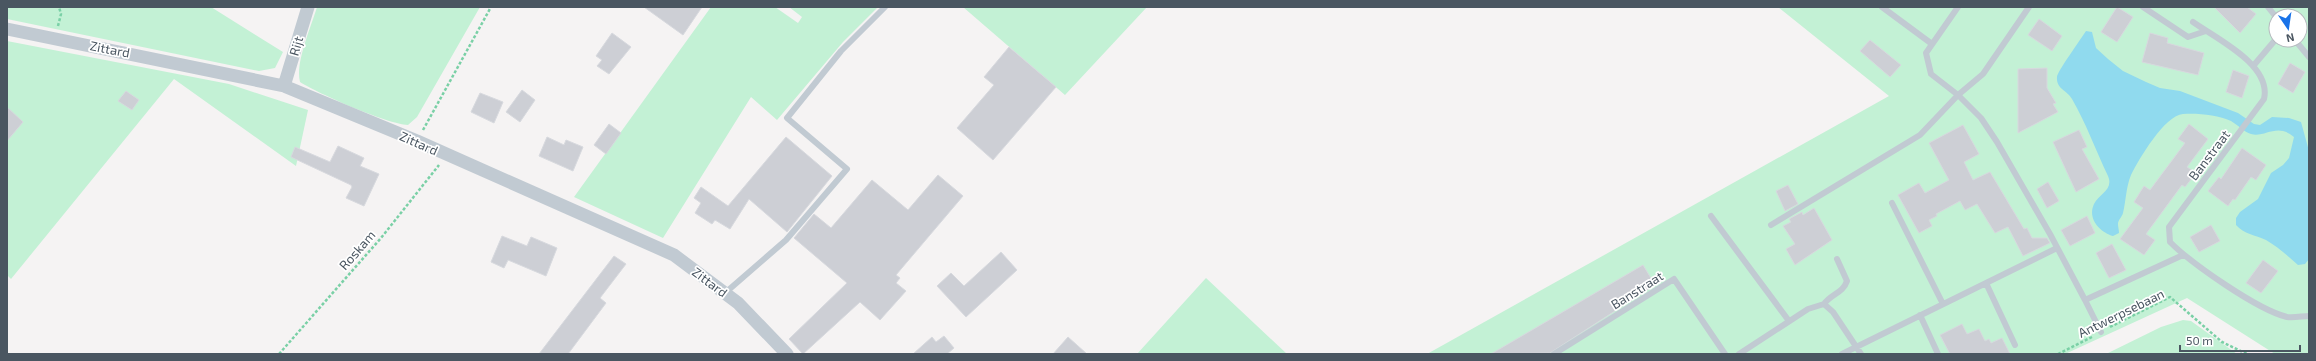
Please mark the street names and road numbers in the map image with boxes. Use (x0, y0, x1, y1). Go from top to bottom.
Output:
street label: Rijt (286, 34, 306, 58)
street label: Zittard (89, 37, 131, 61)
street label: Banstraat (2185, 127, 2233, 183)
street label: Zittard (397, 128, 441, 158)
street label: Roskam (336, 227, 378, 273)
street label: Zittard (689, 264, 731, 300)
street label: Banstraat (1608, 268, 1666, 312)
street label: Antwerpsebaan (2075, 285, 2167, 341)

